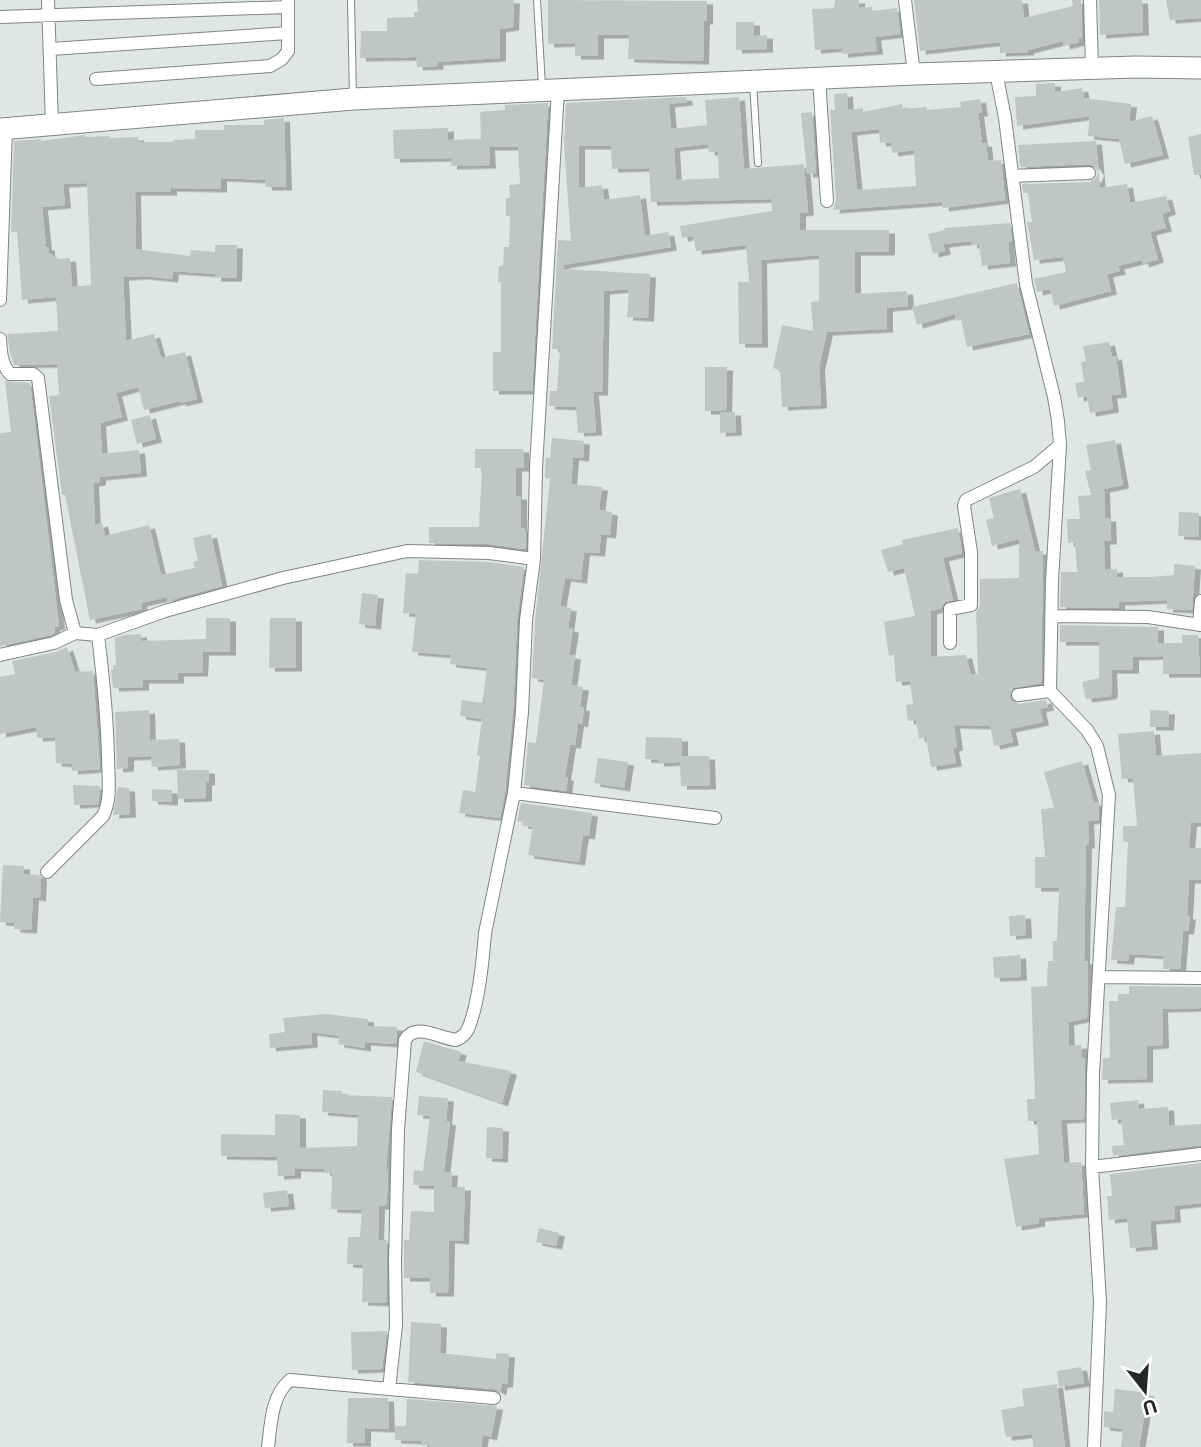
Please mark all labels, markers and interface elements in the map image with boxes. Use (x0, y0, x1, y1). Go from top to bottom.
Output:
north arrow (1110, 1356, 1180, 1426)
text: U (1139, 1393, 1161, 1422)

